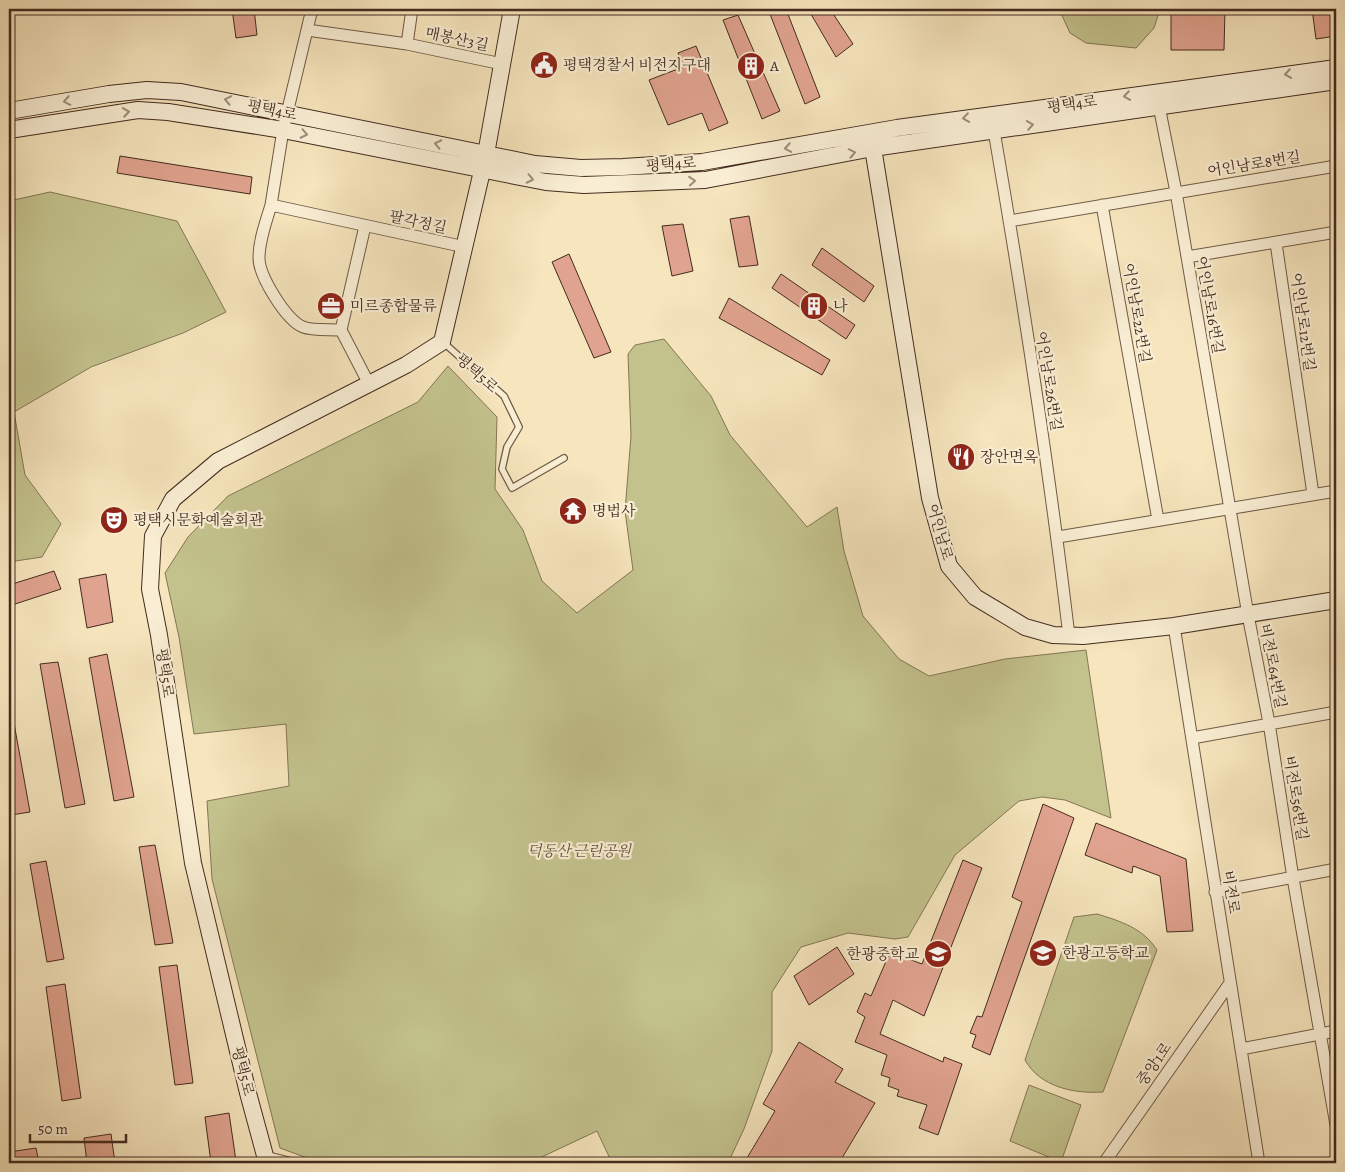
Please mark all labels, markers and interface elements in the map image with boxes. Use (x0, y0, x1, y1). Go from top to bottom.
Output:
street label: 매봉산3길 (424, 23, 490, 55)
public building icon: 평택경찰서 비전지구대 (529, 50, 559, 80)
building icon: A (736, 51, 766, 81)
place label: 평택경찰서 비전지구대 (563, 55, 711, 75)
place label: A (769, 56, 779, 76)
one-way arrow (1284, 68, 1292, 79)
one-way arrow (1123, 90, 1131, 101)
street label: 평택4로 (1046, 91, 1099, 117)
street label: 평택4로 (245, 95, 299, 125)
one-way arrow (62, 96, 71, 106)
one-way arrow (223, 96, 232, 106)
one-way arrow (122, 107, 131, 117)
one-way arrow (962, 113, 970, 123)
one-way arrow (1026, 121, 1034, 131)
one-way arrow (300, 129, 309, 139)
one-way arrow (434, 139, 443, 150)
one-way arrow (784, 142, 793, 152)
street label: 어인남로8번길 (1206, 147, 1302, 181)
one-way arrow (848, 148, 856, 158)
street label: 평택4로 (645, 152, 697, 176)
one-way arrow (526, 173, 535, 184)
one-way arrow (688, 175, 696, 186)
street label: 팔각정길 (388, 206, 448, 238)
street label: 어인남로16번길 (1192, 255, 1228, 355)
street label: 어인남로22번길 (1118, 261, 1156, 365)
street label: 어인남로12번길 (1286, 271, 1320, 373)
office icon: 미르종합물류 (316, 291, 346, 321)
building icon: 나 (799, 291, 829, 321)
place label: 미르종합물류 (350, 296, 437, 316)
place label: 나 (833, 296, 848, 316)
street label: 어인남로26번길 (1031, 330, 1067, 432)
street label: 평택5로 (452, 349, 503, 397)
restaurant icon: 장안면옥 (946, 442, 976, 472)
place label: 장안면옥 (980, 447, 1038, 467)
temple icon: 명법사 (558, 496, 588, 526)
place label: 명법사 (592, 501, 636, 521)
street label: 어인남로 (922, 501, 958, 563)
theatre icon: 평택시문화예술회관 (99, 505, 129, 535)
place label: 평택시문화예술회관 (133, 510, 264, 530)
street label: 비전로64번길 (1255, 622, 1291, 710)
street label: 평택5로 (152, 647, 178, 700)
street label: 비전로56번길 (1279, 754, 1313, 842)
park label: 덕동산 근린공원 (527, 841, 632, 861)
street label: 비전로 (1218, 869, 1244, 916)
school or university icon: 한광고등학교 (1028, 938, 1058, 968)
school or university icon: 한광중학교 (923, 939, 953, 969)
place label: 한광고등학교 (1062, 943, 1149, 963)
place label: 한광중학교 (847, 944, 920, 964)
street label: 중앙1로 (1132, 1038, 1176, 1090)
street label: 평택5로 (227, 1044, 259, 1098)
scale bar (30, 1112, 126, 1144)
text: 50 m (38, 1119, 68, 1139)

